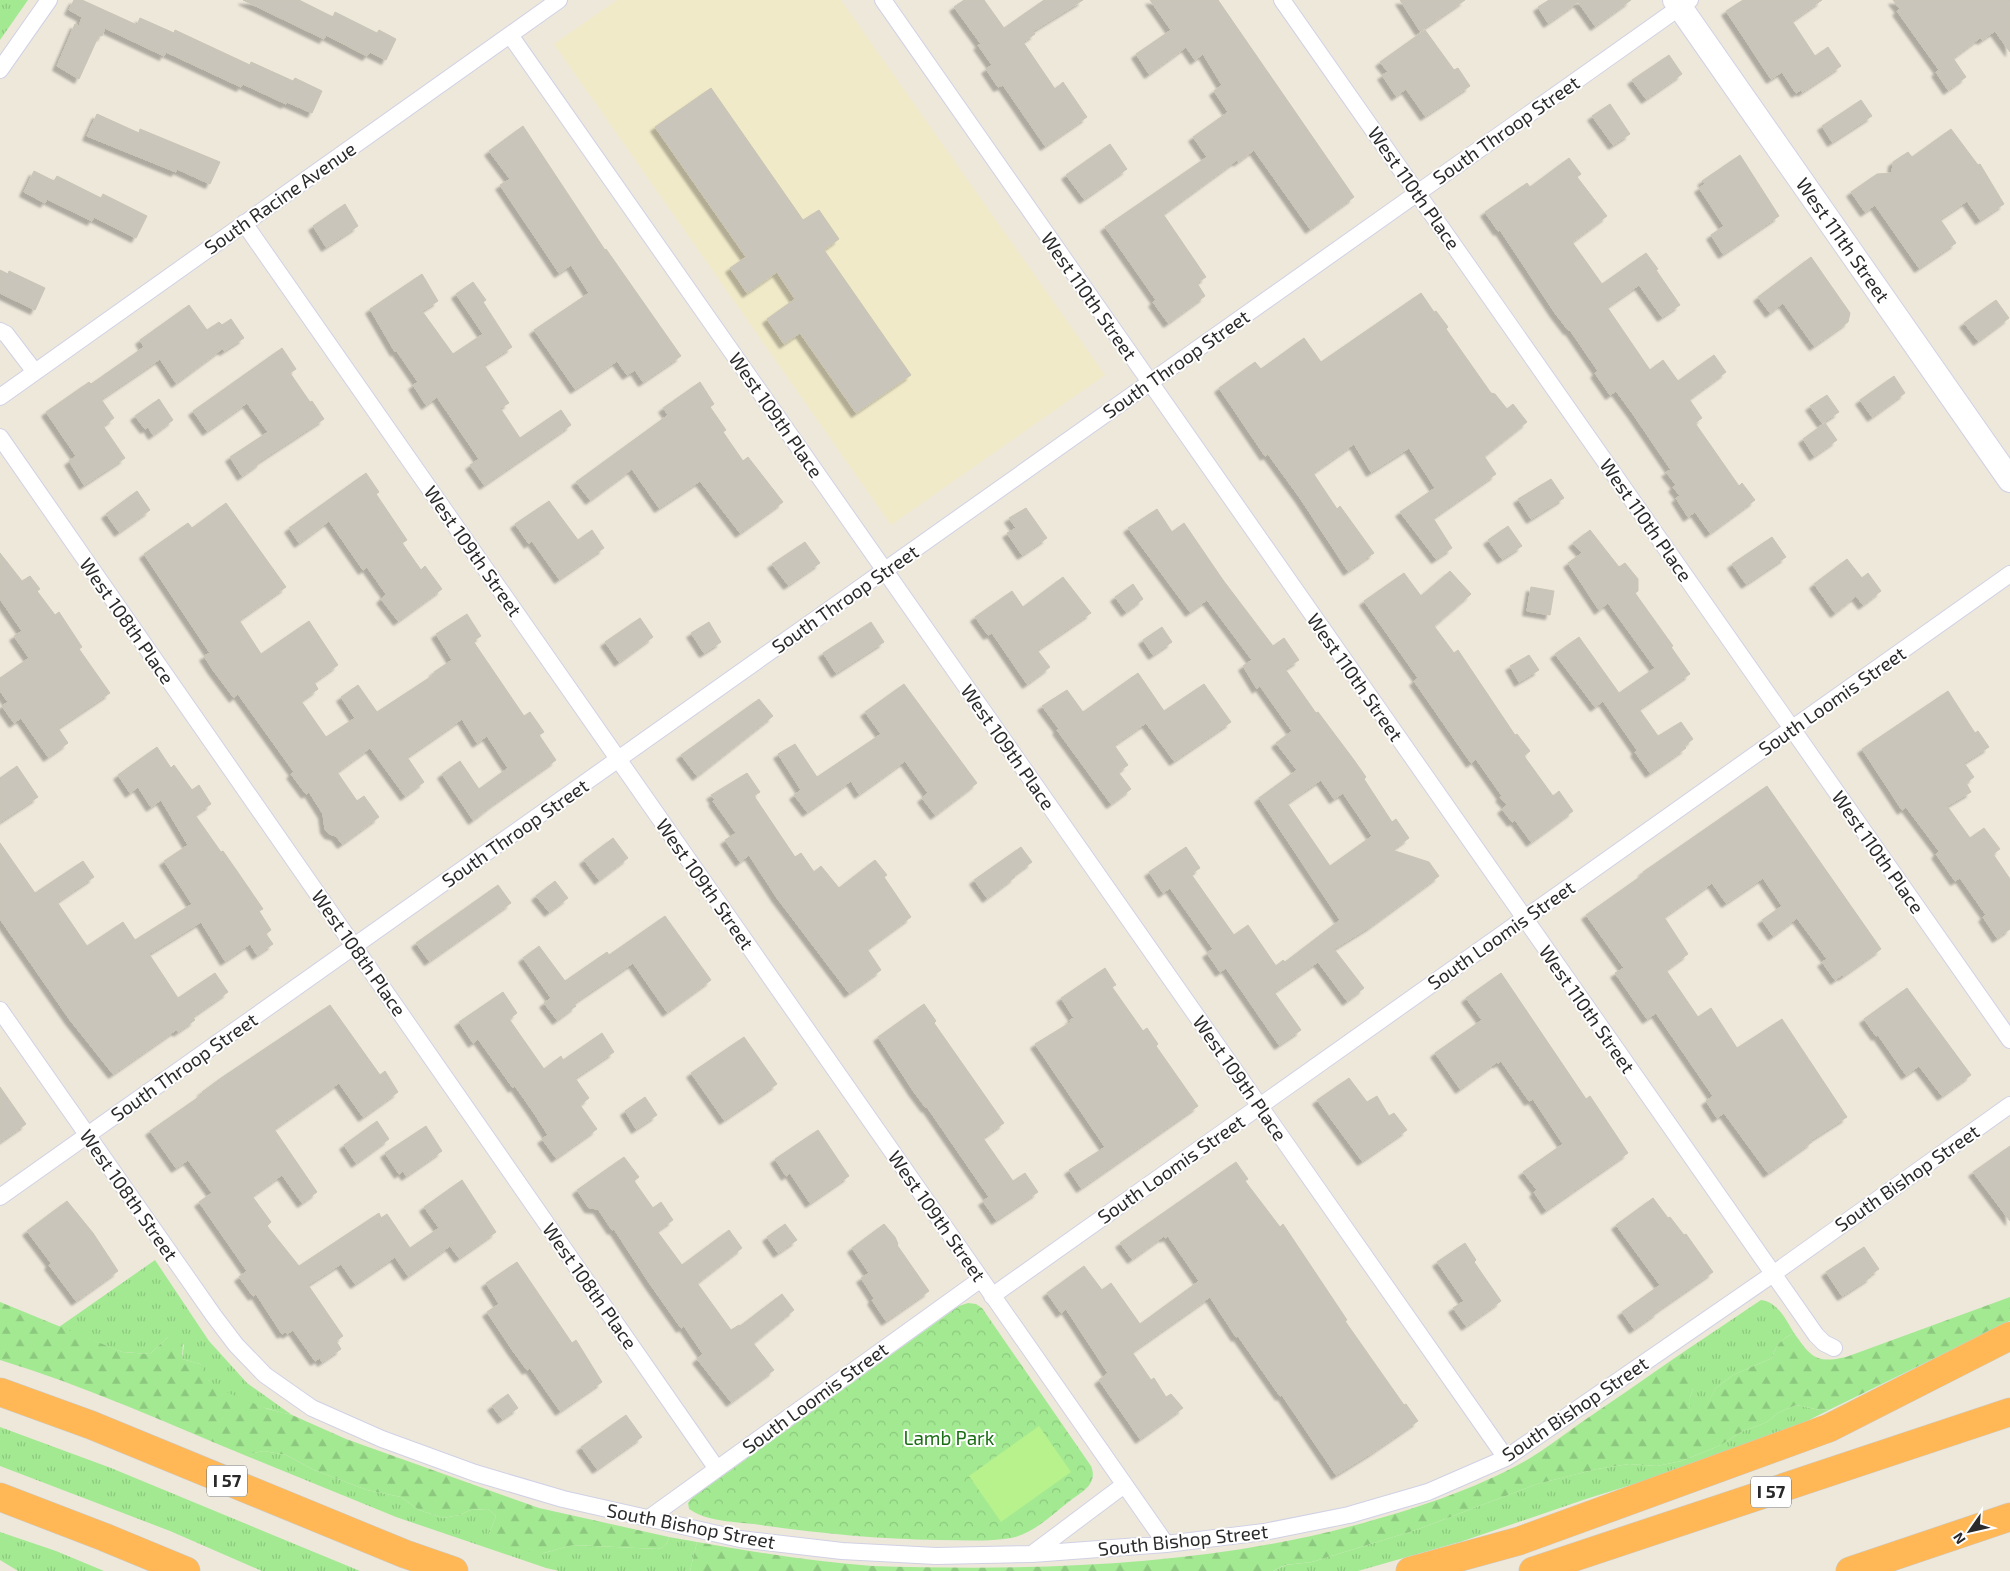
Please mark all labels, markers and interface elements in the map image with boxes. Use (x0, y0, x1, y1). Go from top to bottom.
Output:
street label: South Throop Street (1428, 70, 1583, 189)
street label: West 110th Place (1363, 122, 1465, 254)
street label: South Racine Avenue (200, 137, 360, 259)
street label: West 111th Street (1792, 173, 1895, 307)
street label: West 110th Street (1037, 227, 1142, 364)
street label: South Throop Street (1098, 304, 1253, 423)
street label: West 109th Place (725, 347, 828, 482)
street label: West 110th Place (1595, 454, 1697, 586)
street label: West 109th Street (420, 481, 527, 620)
street label: South Throop Street (767, 539, 922, 658)
street label: West 108th Place (75, 553, 179, 688)
street label: West 110th Street (1303, 608, 1408, 745)
street label: South Loomis Street (1754, 641, 1910, 760)
street label: West 109th Place (957, 679, 1060, 814)
street label: South Throop Street (437, 773, 592, 892)
street label: West 110th Place (1827, 786, 1929, 918)
street label: West 109th Street (652, 814, 759, 953)
street label: South Loomis Street (1423, 875, 1579, 994)
street label: West 108th Place (307, 885, 411, 1020)
street label: West 110th Street (1535, 940, 1640, 1077)
street label: South Throop Street (106, 1007, 261, 1126)
street label: West 109th Place (1189, 1010, 1292, 1145)
street label: South Loomis Street (1093, 1109, 1249, 1228)
street label: South Bishop Street (1830, 1119, 1983, 1236)
street label: West 108th Street (76, 1125, 183, 1265)
street label: West 109th Street (884, 1146, 991, 1285)
street label: West 108th Place (538, 1218, 642, 1353)
street label: South Loomis Street (737, 1337, 892, 1458)
street label: South Bishop Street (1497, 1351, 1652, 1466)
park label: Lamb Park (904, 1426, 995, 1449)
road number: I 57 (207, 1465, 247, 1496)
road number: I 57 (1751, 1476, 1791, 1508)
street label: South Bishop Street (605, 1498, 777, 1553)
north arrow (1945, 1506, 1995, 1556)
street label: South Bishop Street (1097, 1519, 1269, 1560)
text: N (1949, 1530, 1969, 1547)

